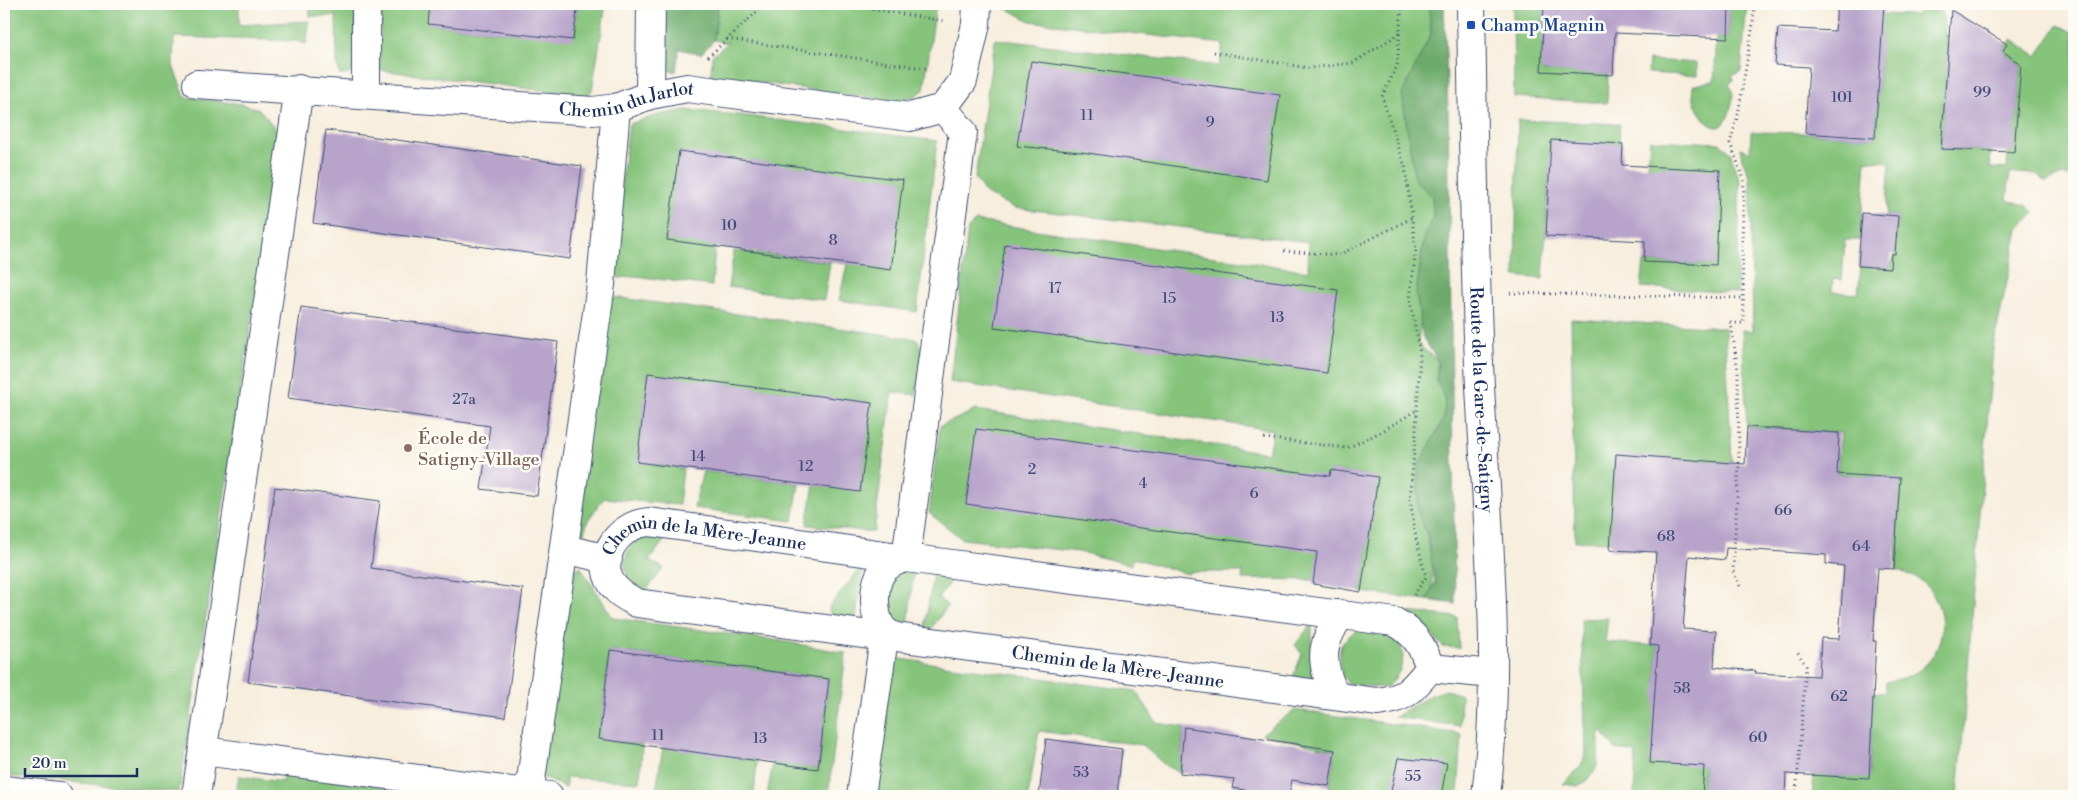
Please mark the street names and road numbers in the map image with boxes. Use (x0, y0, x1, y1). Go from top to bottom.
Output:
street label: Chemin du Jarlot (558, 77, 696, 123)
street label: Route de la Gare-de-Satigny (1464, 286, 1499, 514)
street label: Chemin de la Mère-Jeanne (597, 511, 808, 560)
street label: Chemin de la Mère-Jeanne (1010, 641, 1226, 694)

